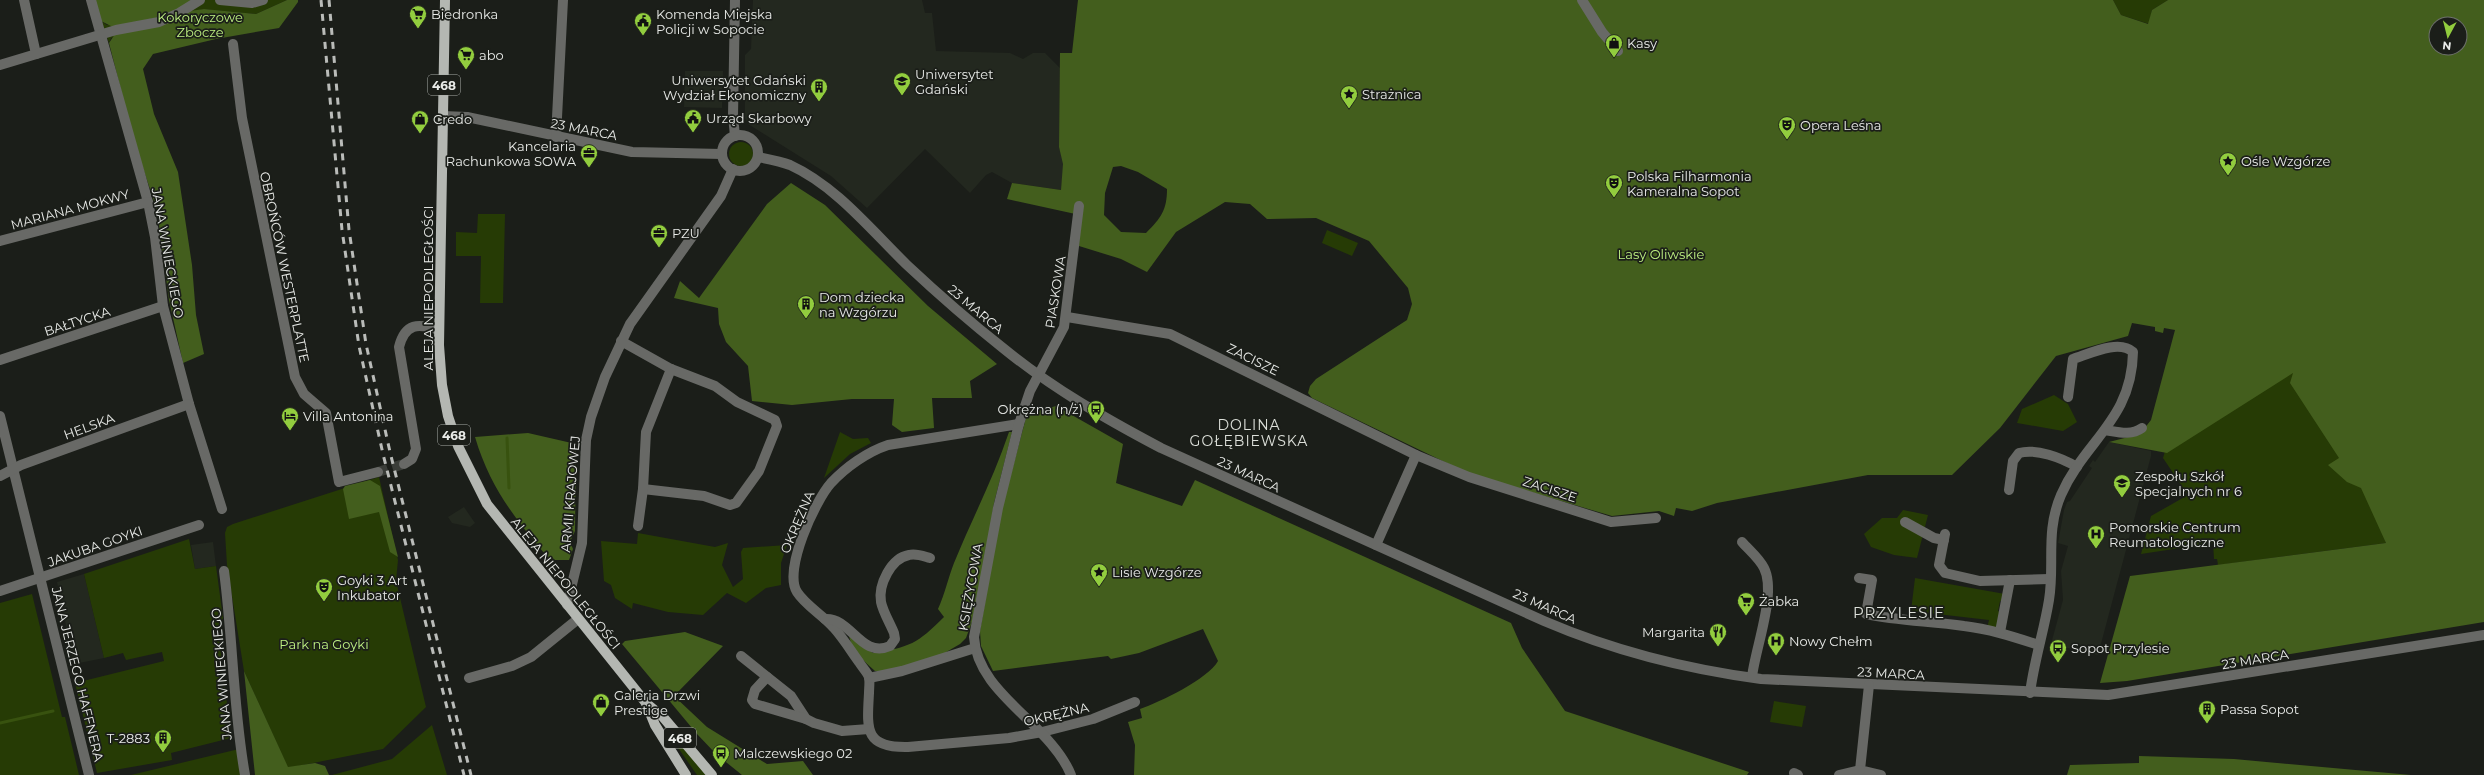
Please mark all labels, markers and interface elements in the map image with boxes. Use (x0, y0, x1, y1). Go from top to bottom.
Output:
supermarket icon: Biedronka (408, 4, 428, 29)
place label: Biedronka (431, 6, 498, 22)
place label: Komenda Miejska Policji w Sopocie (656, 6, 772, 37)
park label: Kokoryczowe Zbocze (157, 9, 243, 40)
public building icon: Komenda Miejska Policji w Sopocie (633, 11, 653, 36)
north arrow (2428, 16, 2468, 56)
shop icon: Kasy (1604, 33, 1624, 58)
place label: Kasy (1627, 35, 1658, 51)
text: N (2442, 38, 2452, 53)
supermarket icon: abo (456, 45, 476, 70)
place label: abo (479, 47, 504, 63)
place label: Uniwersytet Gdański (915, 66, 994, 97)
school or university icon: Uniwersytet Gdański (892, 71, 912, 96)
place label: Uniwersytet Gdański Wydział Ekonomiczny (663, 72, 807, 103)
road number: 468 (428, 75, 460, 95)
building icon: Uniwersytet Gdański Wydział Ekonomiczny (809, 77, 829, 102)
place icon: Strażnica (1339, 84, 1359, 109)
place label: Strażnica (1362, 86, 1422, 102)
public building icon: Urząd Skarbowy (683, 108, 703, 133)
shop icon: Credo (410, 109, 430, 134)
place label: Urząd Skarbowy (706, 110, 813, 126)
place label: Credo (433, 111, 472, 127)
street label: 23 MARCA (549, 115, 619, 143)
theatre icon: Opera Leśna (1777, 115, 1797, 140)
place label: Opera Leśna (1800, 117, 1882, 133)
place label: Kancelaria Rachunkowa SOWA (446, 138, 577, 169)
office icon: Kancelaria Rachunkowa SOWA (579, 143, 599, 168)
place icon: Ośle Wzgórze (2218, 151, 2238, 176)
place label: Ośle Wzgórze (2241, 153, 2330, 169)
place label: Polska Filharmonia Kameralna Sopot (1627, 168, 1752, 199)
street label: OBROŃCÓW WESTERPLATTE (257, 170, 313, 364)
theatre icon: Polska Filharmonia Kameralna Sopot (1604, 173, 1624, 198)
street label: MARIANA MOKWY (9, 185, 132, 233)
street label: JANA WINIECKIEGO (148, 185, 187, 320)
street label: ALEJA NIEPODLEGŁOŚCI (420, 206, 436, 370)
office icon: PZU (649, 223, 669, 248)
place label: PZU (672, 225, 700, 241)
park label: Lasy Oliwskie (1618, 246, 1705, 262)
street label: PIASKOWA (1041, 254, 1069, 329)
street label: 23 MARCA (945, 281, 1008, 337)
place label: Dom dziecka na Wzgórzu (819, 289, 904, 320)
building icon: Dom dziecka na Wzgórzu (796, 294, 816, 319)
street label: BAŁTYCKA (42, 303, 113, 339)
street label: ZACISZE (1224, 340, 1282, 378)
bus stop icon: Okrężna (n/ż) (1086, 399, 1106, 424)
place label: Okrężna (n/ż) (998, 401, 1083, 417)
hotel icon: Villa Antonina (280, 406, 300, 431)
place label: Villa Antonina (303, 408, 393, 424)
street label: HELSKA (61, 409, 117, 443)
district label: DOLINA GOŁĘBIEWSKA (1190, 416, 1308, 450)
road number: 468 (438, 425, 470, 445)
street label: ARMII KRAJOWEJ (557, 435, 583, 553)
street label: 23 MARCA (1215, 452, 1284, 496)
place label: Zespołu Szkół Specjalnych nr 6 (2135, 468, 2242, 499)
street label: ZACISZE (1521, 473, 1579, 505)
school or university icon: Zespołu Szkół Specjalnych nr 6 (2112, 473, 2132, 498)
street label: OKRĘŻNA (777, 488, 818, 556)
street label: ALEJA NIEPODLEGŁOŚCI (508, 514, 624, 652)
place label: Pomorskie Centrum Reumatologiczne (2109, 519, 2241, 550)
street label: JAKUBA GOYKI (44, 522, 145, 570)
hospital icon: Pomorskie Centrum Reumatologiczne (2086, 524, 2106, 549)
street label: KSIĘŻYCOWA (954, 541, 986, 632)
place icon: Lisie Wzgórze (1089, 562, 1109, 587)
place label: Lisie Wzgórze (1112, 564, 1202, 580)
place label: Goyki 3 Art Inkubator (337, 572, 407, 603)
theatre icon: Goyki 3 Art Inkubator (314, 577, 334, 602)
street label: JANA JERZEGO HAFFNERA (48, 584, 108, 764)
street label: 23 MARCA (1511, 585, 1580, 627)
supermarket icon: Żabka (1736, 591, 1756, 616)
place label: Żabka (1759, 593, 1799, 609)
district label: PRZYLESIE (1853, 603, 1945, 622)
street label: JANA WINIECKIEGO (207, 607, 235, 742)
restaurant icon: Margarita (1708, 622, 1728, 647)
place label: Margarita (1642, 624, 1705, 640)
hospital icon: Nowy Chełm (1766, 631, 1786, 656)
place label: Nowy Chełm (1789, 633, 1873, 649)
park label: Park na Goyki (279, 636, 369, 652)
bus stop icon: Sopot Przylesie (2048, 638, 2068, 663)
place label: Sopot Przylesie (2071, 640, 2170, 656)
street label: 23 MARCA (2220, 646, 2290, 672)
street label: 23 MARCA (1857, 663, 1926, 683)
place label: Galeria Drzwi Prestige (614, 687, 700, 718)
shop icon: Galeria Drzwi Prestige (591, 692, 611, 717)
street label: OKRĘŻNA (1022, 699, 1091, 729)
building icon: Passa Sopot (2197, 699, 2217, 724)
place label: Passa Sopot (2220, 701, 2299, 717)
building icon: T-2883 (153, 728, 173, 753)
road number: 468 (664, 728, 696, 748)
place label: T-2883 (107, 730, 150, 746)
bus stop icon: Malczewskiego 02 (711, 743, 731, 768)
place label: Malczewskiego 02 (734, 745, 852, 761)

